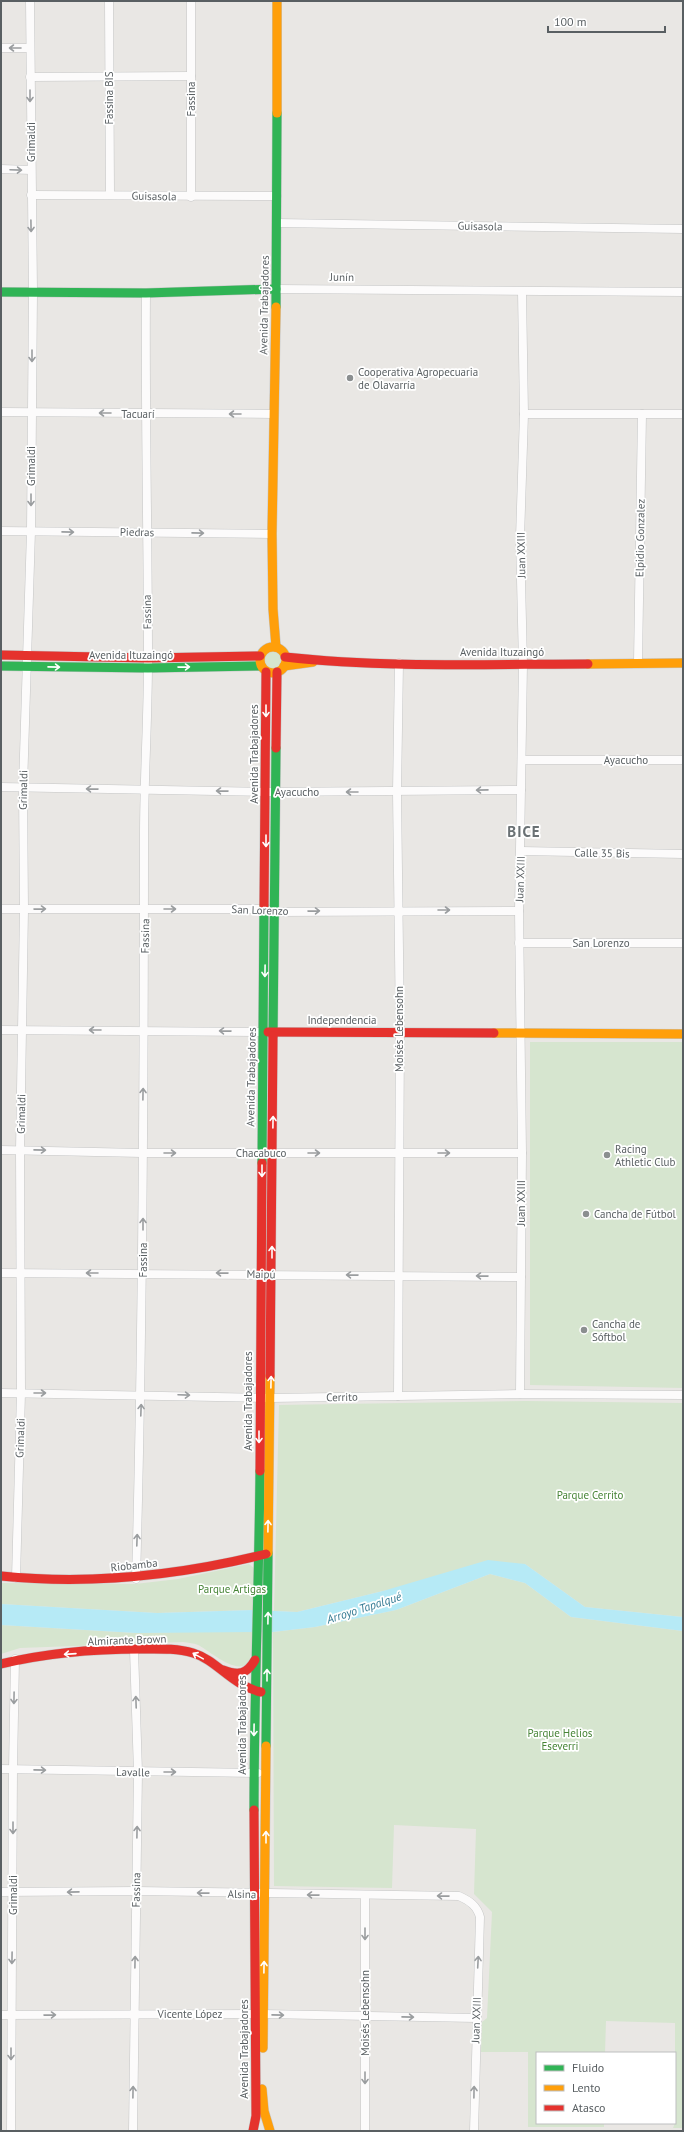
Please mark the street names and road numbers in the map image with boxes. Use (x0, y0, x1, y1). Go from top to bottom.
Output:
street label: Fassina BIS (102, 71, 116, 125)
street label: Fassina (184, 82, 198, 116)
street label: Grimaldi (24, 122, 38, 162)
street label: Guisasola (131, 189, 177, 203)
street label: Guisasola (457, 219, 503, 233)
street label: Avenida Trabajadores (256, 255, 272, 355)
street label: Junín (329, 270, 354, 284)
street label: Tacuarí (121, 407, 155, 421)
street label: Grimaldi (24, 446, 38, 486)
street label: Elpidio Gonzalez (632, 499, 648, 577)
street label: Piedras (120, 525, 155, 539)
street label: Juan XXIII (514, 532, 528, 579)
street label: Fassina (140, 594, 154, 630)
street label: Avenida Ituzaingó (460, 645, 544, 659)
street label: Avenida Ituzaingó (89, 648, 173, 662)
street label: Avenida Trabajadores (247, 704, 261, 804)
street label: Ayacucho (604, 753, 648, 767)
street label: Grimaldi (16, 770, 30, 810)
street label: Ayacucho (275, 785, 319, 799)
street label: Calle 35 Bis (574, 846, 630, 860)
street label: Juan XXIII (512, 856, 528, 903)
street label: San Lorenzo (231, 902, 289, 918)
street label: Fassina (138, 918, 152, 954)
street label: San Lorenzo (572, 936, 630, 950)
street label: Moisés Lebensohn (392, 986, 406, 1072)
street label: Independencia (307, 1013, 377, 1027)
street label: Avenida Trabajadores (243, 1027, 259, 1127)
street label: Grimaldi (14, 1094, 28, 1134)
street label: Chacabuco (236, 1146, 286, 1160)
street label: Juan XXIII (514, 1180, 528, 1227)
street label: Fassina (136, 1243, 150, 1277)
street label: Maipú (246, 1267, 276, 1281)
street label: Avenida Trabajadores (241, 1351, 255, 1451)
street label: Cerrito (326, 1390, 358, 1404)
street label: Grimaldi (12, 1418, 28, 1458)
street label: Riobamba (110, 1556, 158, 1574)
street label: Almirante Brown (87, 1632, 167, 1648)
street label: Avenida Trabajadores (235, 1675, 249, 1775)
street label: Lavalle (116, 1765, 150, 1779)
street label: Fassina (129, 1872, 143, 1908)
street label: Grimaldi (6, 1875, 20, 1915)
street label: Alsina (228, 1887, 256, 1901)
street label: Moisés Lebensohn (358, 1970, 372, 2056)
street label: Juan XXIII (468, 1997, 484, 2044)
street label: Avenida Trabajadores (237, 1999, 251, 2099)
street label: Vicente López (157, 2007, 223, 2021)

